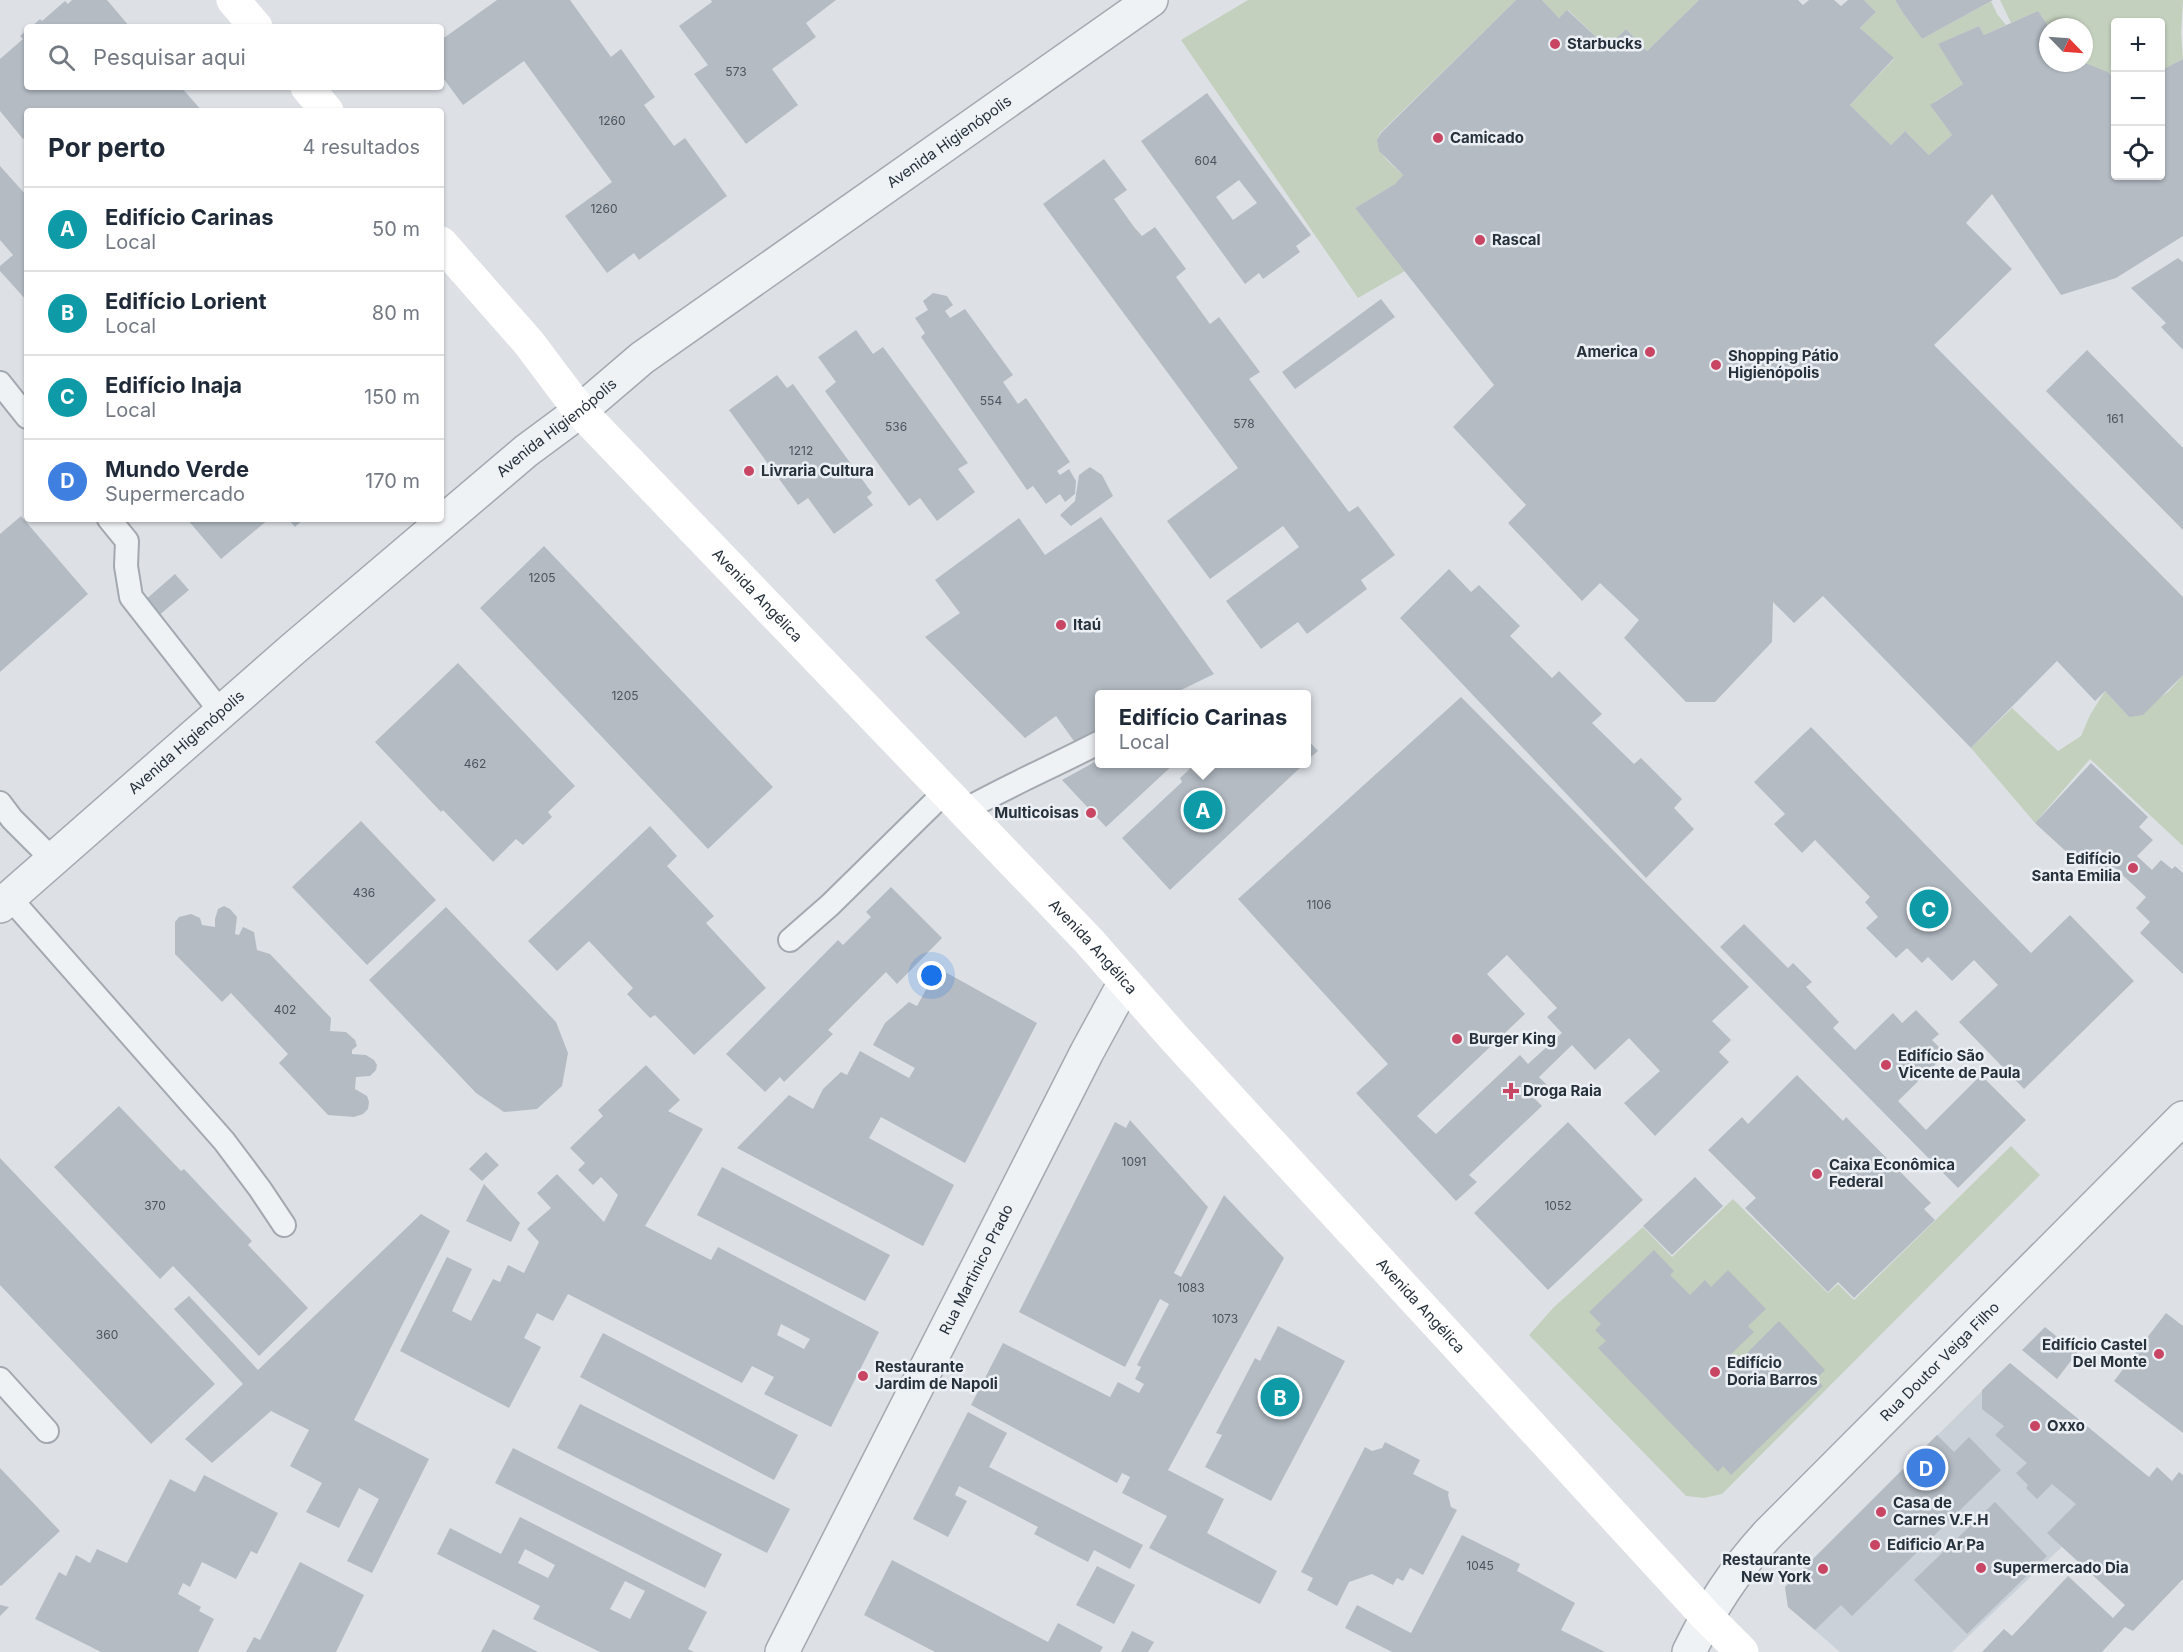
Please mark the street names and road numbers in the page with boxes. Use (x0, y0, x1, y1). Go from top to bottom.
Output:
street label: Avenida Higienópolis (883, 91, 1015, 192)
street label: Avenida Higienópolis (492, 374, 620, 481)
street label: Avenida Angélica (708, 544, 807, 646)
street label: Avenida Higienópolis (124, 686, 248, 798)
street label: Avenida Angélica (1045, 895, 1141, 998)
street label: Rua Martinico Prado (935, 1201, 1017, 1338)
street label: Avenida Angélica (1373, 1254, 1469, 1357)
street label: Rua Doutor Veiga Filho (1876, 1297, 2003, 1425)

